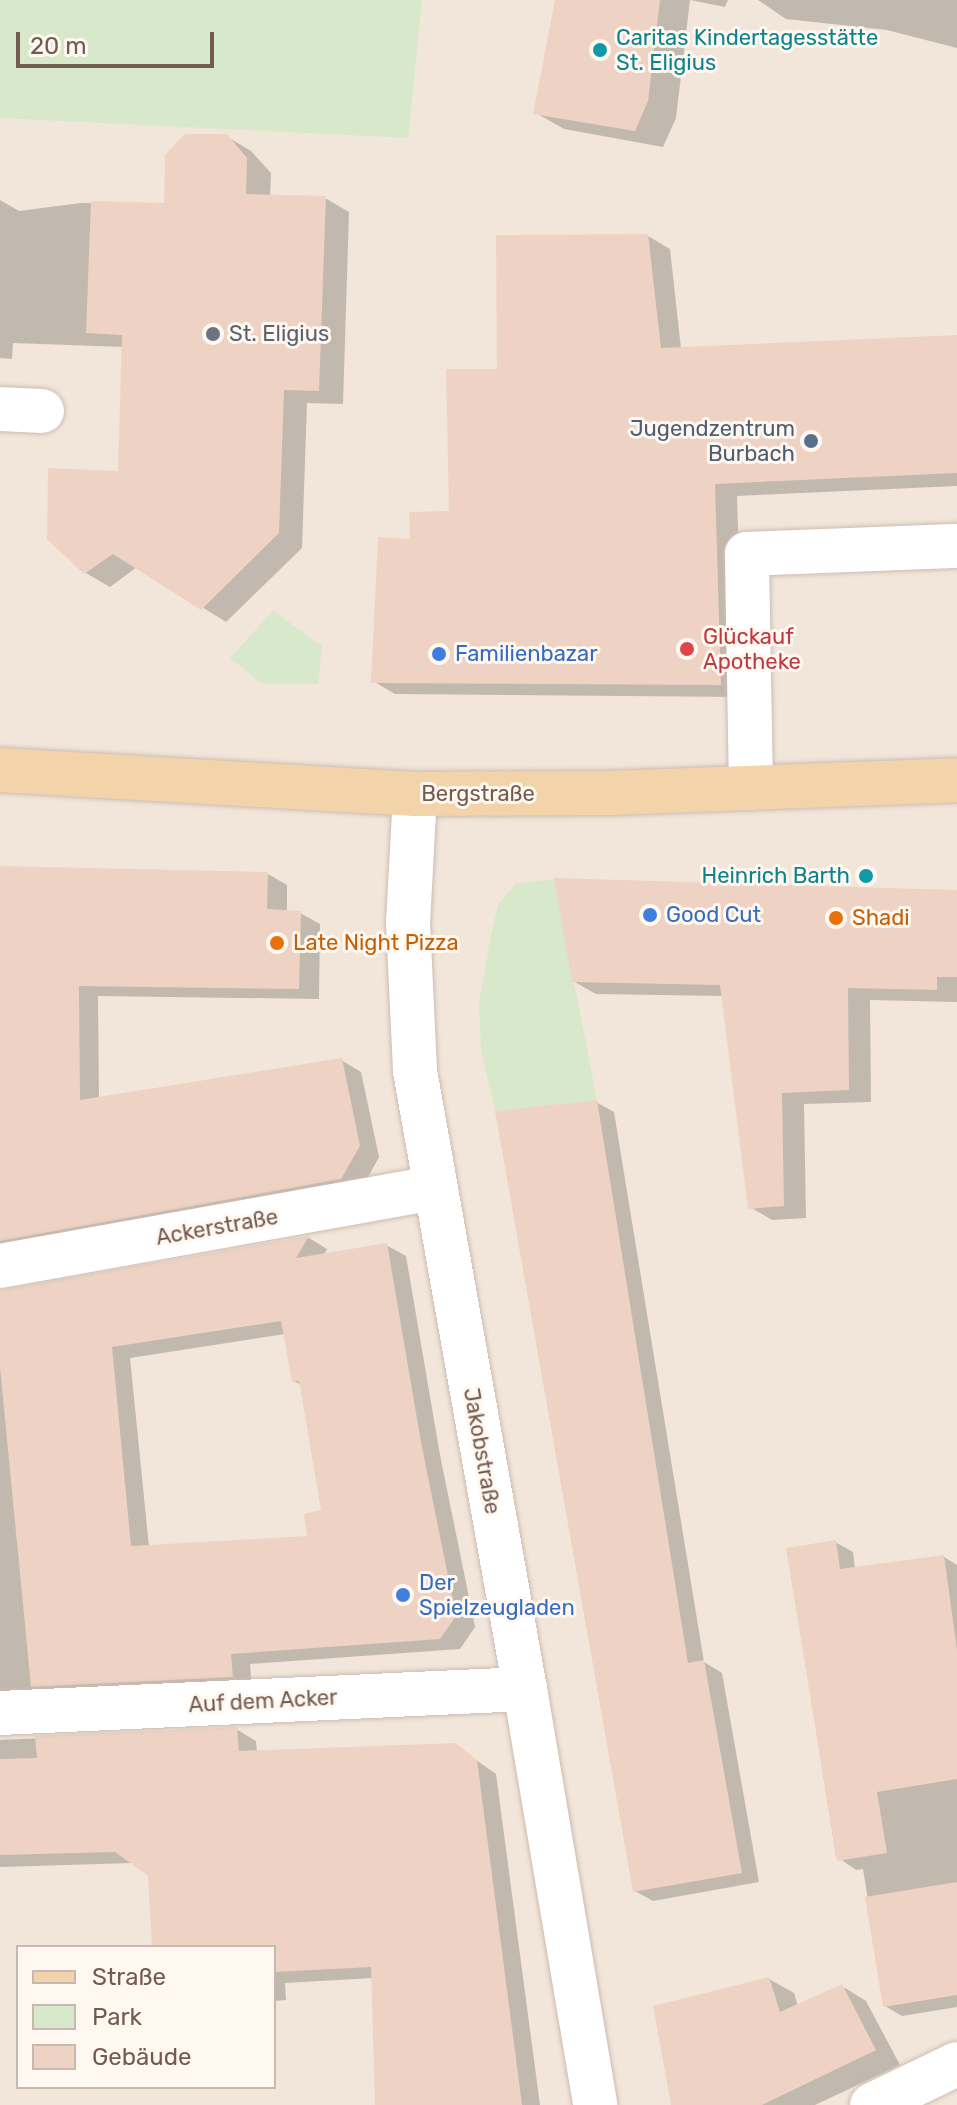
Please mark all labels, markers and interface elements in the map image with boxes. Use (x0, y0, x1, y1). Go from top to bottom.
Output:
scale bar (20, 16, 218, 66)
place label: Caritas Kindertagesstätte St. Eligius (616, 24, 878, 76)
text: 20 m (30, 32, 87, 60)
marker: Caritas Kindertagesstätte St. Eligius (591, 41, 609, 59)
place label: St. Eligius (229, 321, 329, 347)
marker: St. Eligius (204, 325, 222, 343)
place label: Jugendzentrum Burbach (630, 415, 795, 466)
marker: Jugendzentrum Burbach (802, 432, 820, 450)
place label: Glückauf Apotheke (703, 623, 801, 674)
marker: Glückauf Apotheke (678, 640, 696, 658)
place label: Familienbazar (455, 641, 598, 667)
marker: Familienbazar (430, 645, 448, 663)
street label: Bergstraße (421, 781, 535, 807)
place label: Heinrich Barth (702, 863, 850, 889)
marker: Heinrich Barth (857, 867, 875, 885)
place label: Good Cut (666, 902, 761, 928)
place label: Shadi (852, 905, 910, 931)
marker: Good Cut (641, 906, 659, 924)
marker: Shadi (827, 909, 845, 927)
place label: Late Night Pizza (293, 930, 459, 956)
marker: Late Night Pizza (268, 934, 286, 952)
street label: Ackerstraße (154, 1203, 280, 1251)
street label: Jakobstraße (458, 1386, 506, 1516)
place label: Der Spielzeugladen (419, 1569, 575, 1620)
marker: Der Spielzeugladen (394, 1586, 412, 1604)
street label: Auf dem Acker (187, 1684, 339, 1718)
legend (16, 1945, 276, 2089)
text: Straße (92, 1963, 166, 1991)
text: Park (92, 2003, 142, 2031)
text: Gebäude (92, 2043, 191, 2071)

